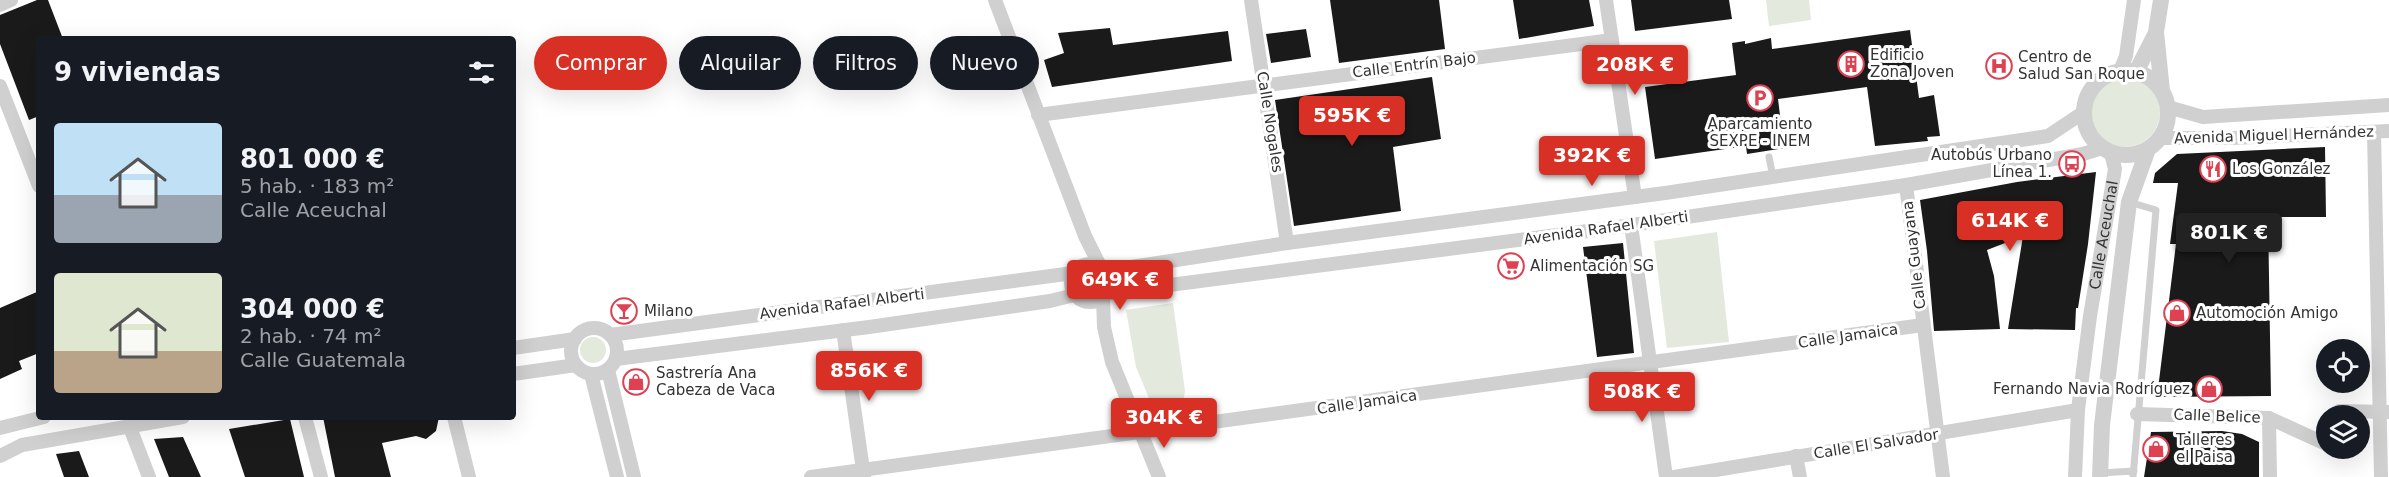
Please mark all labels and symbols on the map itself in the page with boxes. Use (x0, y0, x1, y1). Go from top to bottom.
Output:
pin: 208K € (1586, 45, 1684, 96)
place label: Edificio Zona Joven (1870, 46, 1954, 81)
street label: Calle Entrín Bajo (1351, 48, 1477, 82)
place label: Centro de Salud San Roque (2018, 48, 2145, 83)
building icon: Edificio Zona Joven (1836, 49, 1866, 79)
hospital icon: Centro de Salud San Roque (1984, 51, 2014, 81)
street label: Calle Nogales (1253, 70, 1287, 174)
parking icon: Aparcamiento SEXPE - INEM (1745, 83, 1775, 113)
pin: 595K € (1303, 96, 1401, 147)
place label: Aparcamiento SEXPE - INEM (1708, 115, 1812, 150)
street label: Avenida Miguel Hernández (2174, 123, 2374, 147)
pin: 392K € (1543, 136, 1641, 187)
place label: Autobús Urbano Línea 1. (1931, 146, 2052, 181)
bus stop icon: Autobús Urbano Línea 1. (2057, 149, 2087, 179)
restaurant icon: Los González (2198, 154, 2228, 184)
place label: Los González (2232, 160, 2331, 178)
street label: Calle Aceuchal (2086, 179, 2122, 291)
street label: Calle Guayana (1898, 200, 1930, 310)
pin: 614K € (1961, 201, 2059, 252)
street label: Avenida Rafael Alberti (1523, 208, 1689, 248)
pin: 801K € (2180, 213, 2278, 264)
supermarket icon: Alimentación SG (1496, 251, 1526, 281)
place label: Alimentación SG (1530, 257, 1654, 275)
pin: 649K € (1071, 260, 1169, 311)
street label: Avenida Rafael Alberti (759, 285, 925, 323)
bar icon: Milano (609, 296, 639, 326)
shop icon: Automoción Amigo (2162, 298, 2192, 328)
place label: Milano (644, 302, 693, 320)
place label: Automoción Amigo (2196, 304, 2338, 322)
street label: Calle Jamaica (1797, 320, 1899, 352)
pin: 856K € (820, 351, 918, 402)
place label: Sastrería Ana Cabeza de Vaca (656, 364, 776, 399)
shop icon: Sastrería Ana Cabeza de Vaca (621, 367, 651, 397)
pin: 508K € (1593, 372, 1691, 423)
shop icon: Fernando Navia Rodríguez (2194, 374, 2224, 404)
place label: Fernando Navia Rodríguez (1993, 380, 2190, 398)
street label: Calle Jamaica (1316, 386, 1418, 418)
pin: 304K € (1115, 398, 1213, 449)
street label: Calle Belice (2173, 405, 2261, 427)
street label: Calle El Salvador (1812, 425, 1941, 463)
place label: Talleres el Paisa (2175, 431, 2233, 466)
shop icon: Talleres el Paisa (2141, 434, 2171, 464)

